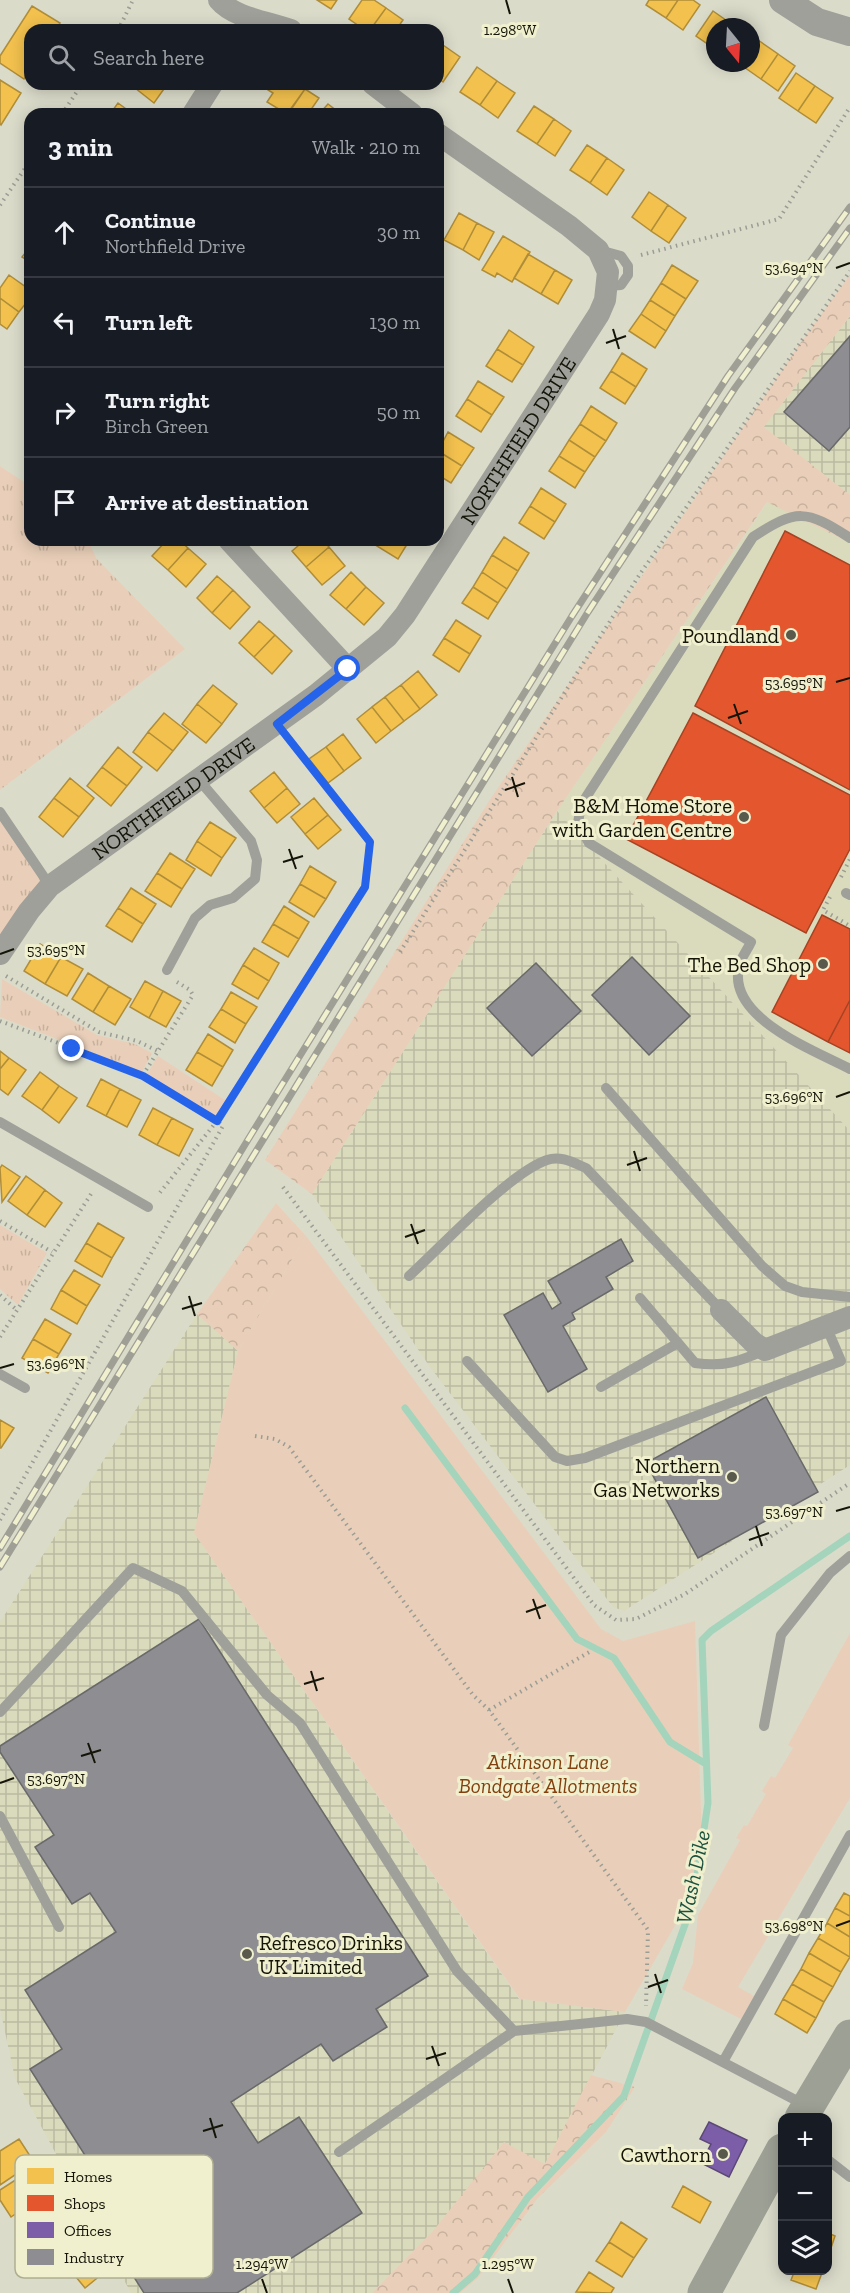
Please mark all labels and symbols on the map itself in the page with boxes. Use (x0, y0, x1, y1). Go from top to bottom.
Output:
north arrow (706, 18, 760, 72)
text: 1.298°W (484, 21, 536, 39)
text: 53.694°N (765, 259, 823, 277)
street label: NORTHFIELD DRIVE (455, 352, 581, 529)
place label: Poundland (682, 623, 779, 648)
marker: Poundland (784, 628, 798, 642)
route start (334, 655, 360, 681)
text: 53.695°N (765, 674, 823, 692)
street label: NORTHFIELD DRIVE (87, 731, 259, 864)
place label: B&M Home Store with Garden Centre (552, 793, 732, 842)
marker: B&M Home Store with Garden Centre (737, 810, 751, 824)
text: 53.695°N (27, 941, 85, 959)
place label: The Bed Shop (687, 952, 811, 977)
marker: The Bed Shop (816, 957, 830, 971)
route end (58, 1035, 84, 1061)
text: 53.696°N (765, 1088, 823, 1106)
text: 53.696°N (27, 1355, 85, 1373)
place label: Northern Gas Networks (593, 1453, 720, 1502)
marker: Northern Gas Networks (725, 1470, 739, 1484)
text: 53.697°N (765, 1503, 823, 1521)
park label: Atkinson Lane Bondgate Allotments (458, 1749, 638, 1798)
text: 53.697°N (27, 1770, 85, 1788)
water label: Wash Dike (670, 1828, 716, 1926)
text: 53.698°N (765, 1917, 823, 1935)
place label: Refresco Drinks UK Limited (259, 1930, 403, 1979)
marker: Refresco Drinks UK Limited (240, 1947, 254, 1961)
place label: Cawthorn (620, 2142, 711, 2167)
marker: Cawthorn (716, 2147, 730, 2161)
legend (15, 2155, 213, 2278)
text: Homes (64, 2167, 112, 2186)
text: Shops (64, 2194, 106, 2213)
text: Offices (64, 2221, 111, 2240)
text: Industry (64, 2248, 125, 2267)
text: 1.294°W (236, 2255, 288, 2273)
text: 1.295°W (482, 2255, 534, 2273)

